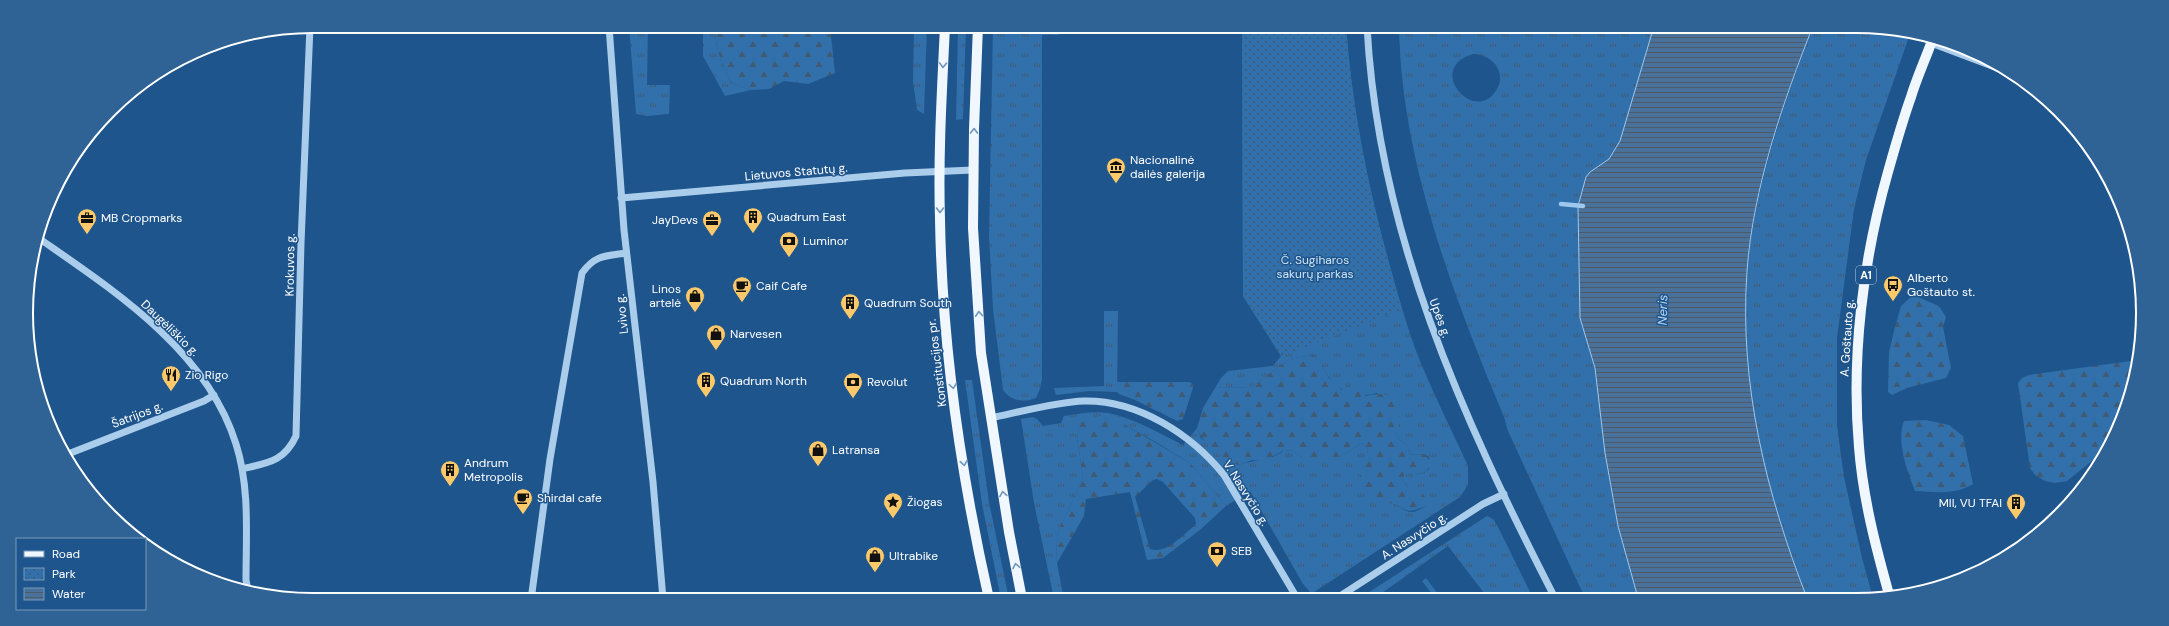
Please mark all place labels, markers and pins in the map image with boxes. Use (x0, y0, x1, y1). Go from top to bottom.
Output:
place label: Nacionalinė dailės galerija (1130, 152, 1205, 182)
museum icon: Nacionalinė dailės galerija (1105, 156, 1127, 184)
building icon: Quadrum East (742, 206, 764, 234)
office icon: MB Cropmarks (76, 207, 98, 235)
office icon: JayDevs (701, 209, 723, 237)
place label: Quadrum East (767, 209, 846, 225)
place label: MB Cropmarks (101, 210, 182, 226)
place label: JayDevs (652, 212, 698, 228)
bank icon: Luminor (778, 230, 800, 258)
place label: Luminor (803, 233, 849, 249)
place label: Alberto Goštauto st. (1907, 270, 1975, 300)
bus stop icon: Alberto Goštauto st. (1882, 274, 1904, 302)
cafe icon: Caif Cafe (731, 275, 753, 303)
place label: Caif Cafe (756, 278, 807, 294)
place label: Linos artelė (649, 281, 681, 311)
shop icon: Linos artelė (684, 285, 706, 313)
building icon: Quadrum South (839, 292, 861, 320)
place label: Quadrum South (864, 295, 952, 311)
shop icon: Narvesen (705, 323, 727, 351)
place label: Narvesen (730, 326, 782, 342)
restaurant icon: Zio Rigo (160, 364, 182, 392)
place label: Zio Rigo (185, 367, 228, 383)
building icon: Quadrum North (695, 370, 717, 398)
bank icon: Revolut (842, 371, 864, 399)
place label: Quadrum North (720, 373, 807, 389)
place label: Revolut (867, 374, 908, 390)
shop icon: Latransa (807, 439, 829, 467)
place label: Latransa (832, 442, 880, 458)
place label: Andrum Metropolis (464, 455, 523, 485)
building icon: Andrum Metropolis (439, 459, 461, 487)
cafe icon: Shirdal cafe (512, 487, 534, 515)
place label: Shirdal cafe (537, 490, 602, 506)
place icon: Žiogas (882, 491, 904, 519)
building icon: MII, VU TFAI (2005, 492, 2027, 520)
place label: Žiogas (907, 494, 942, 510)
place label: MII, VU TFAI (1939, 495, 2002, 511)
bank icon: SEB (1206, 540, 1228, 568)
place label: SEB (1231, 543, 1252, 559)
shop icon: Ultrabike (864, 545, 886, 573)
place label: Ultrabike (889, 548, 938, 564)

